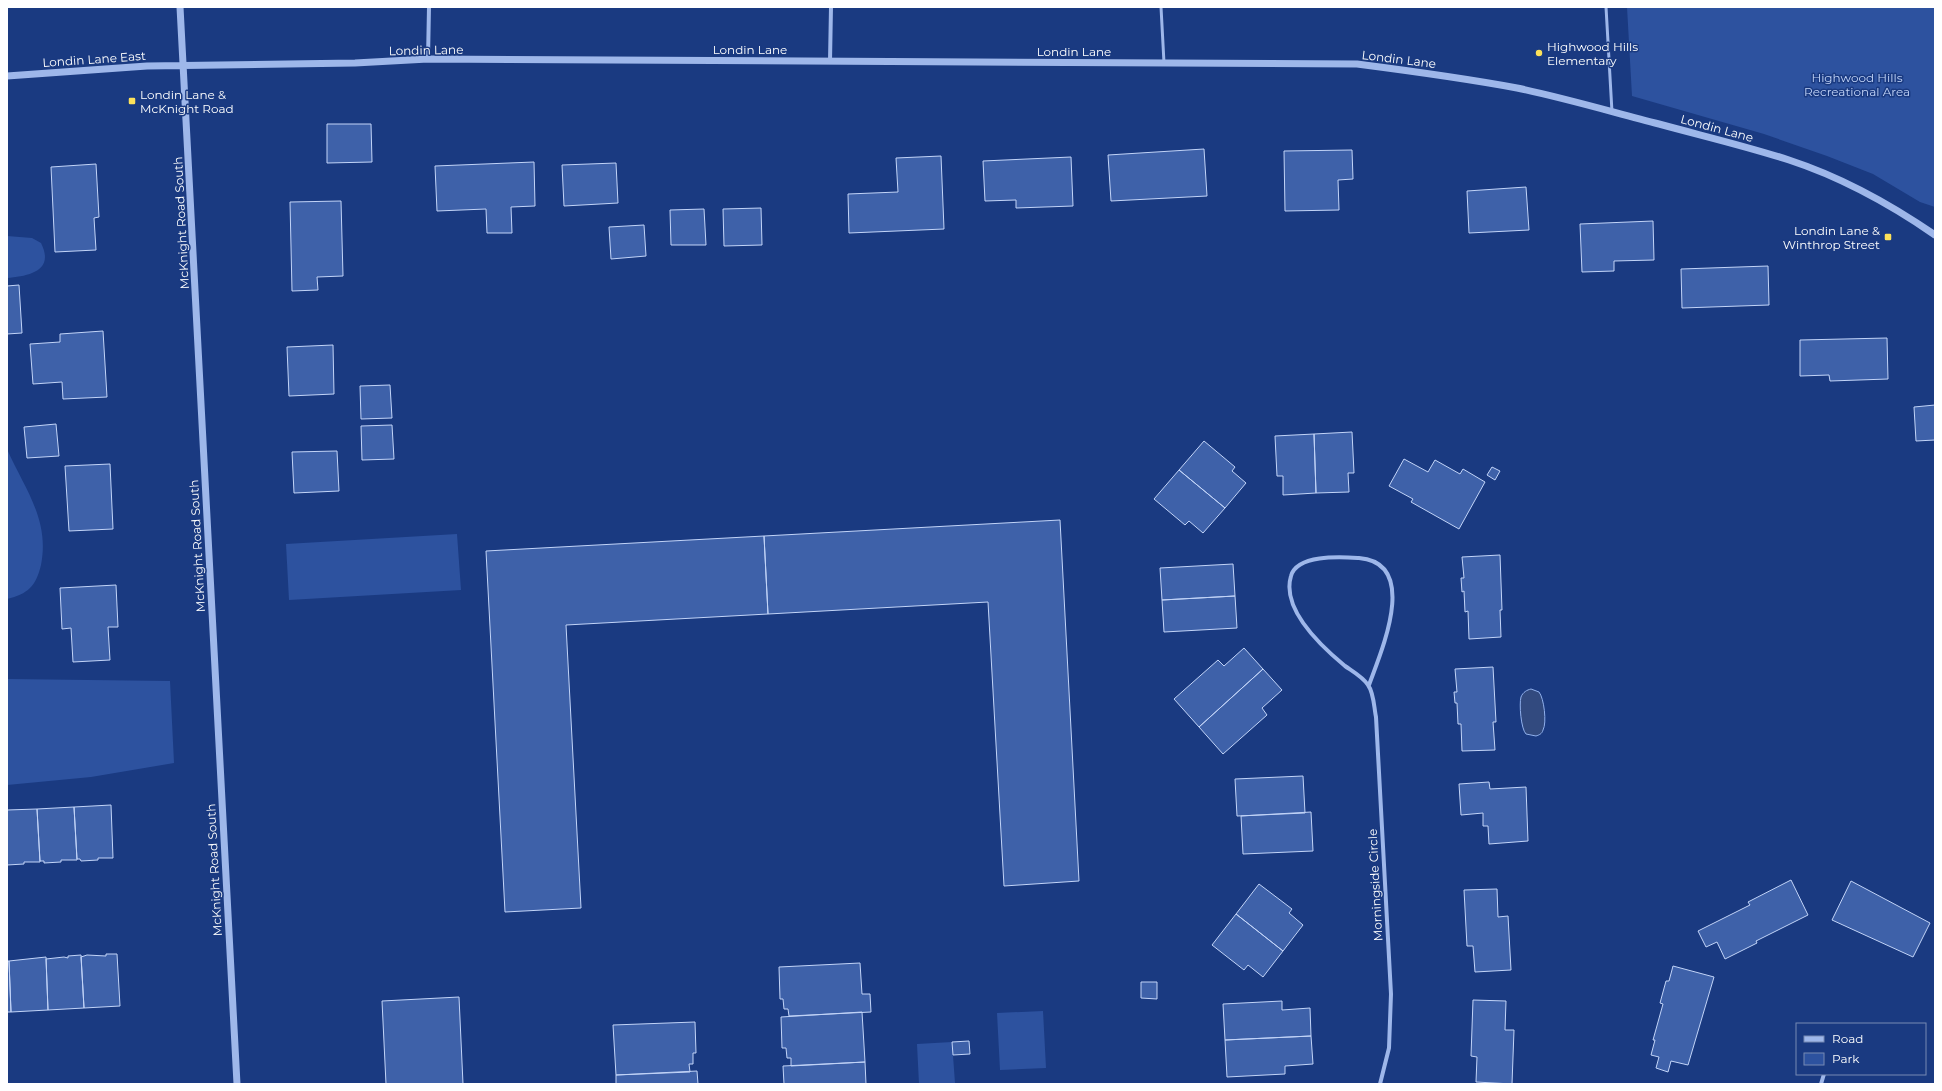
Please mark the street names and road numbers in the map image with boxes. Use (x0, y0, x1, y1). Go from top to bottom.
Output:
street label: Londin Lane (388, 42, 464, 58)
street label: Londin Lane (713, 42, 787, 57)
street label: Londin Lane (1037, 44, 1111, 59)
street label: Londin Lane (1361, 47, 1437, 71)
street label: Londin Lane East (42, 48, 146, 70)
street label: Londin Lane (1679, 111, 1755, 145)
street label: McKnight Road South (170, 156, 192, 290)
street label: McKnight Road South (186, 479, 208, 613)
street label: McKnight Road South (203, 803, 225, 937)
street label: Morningside Circle (1365, 828, 1385, 942)

